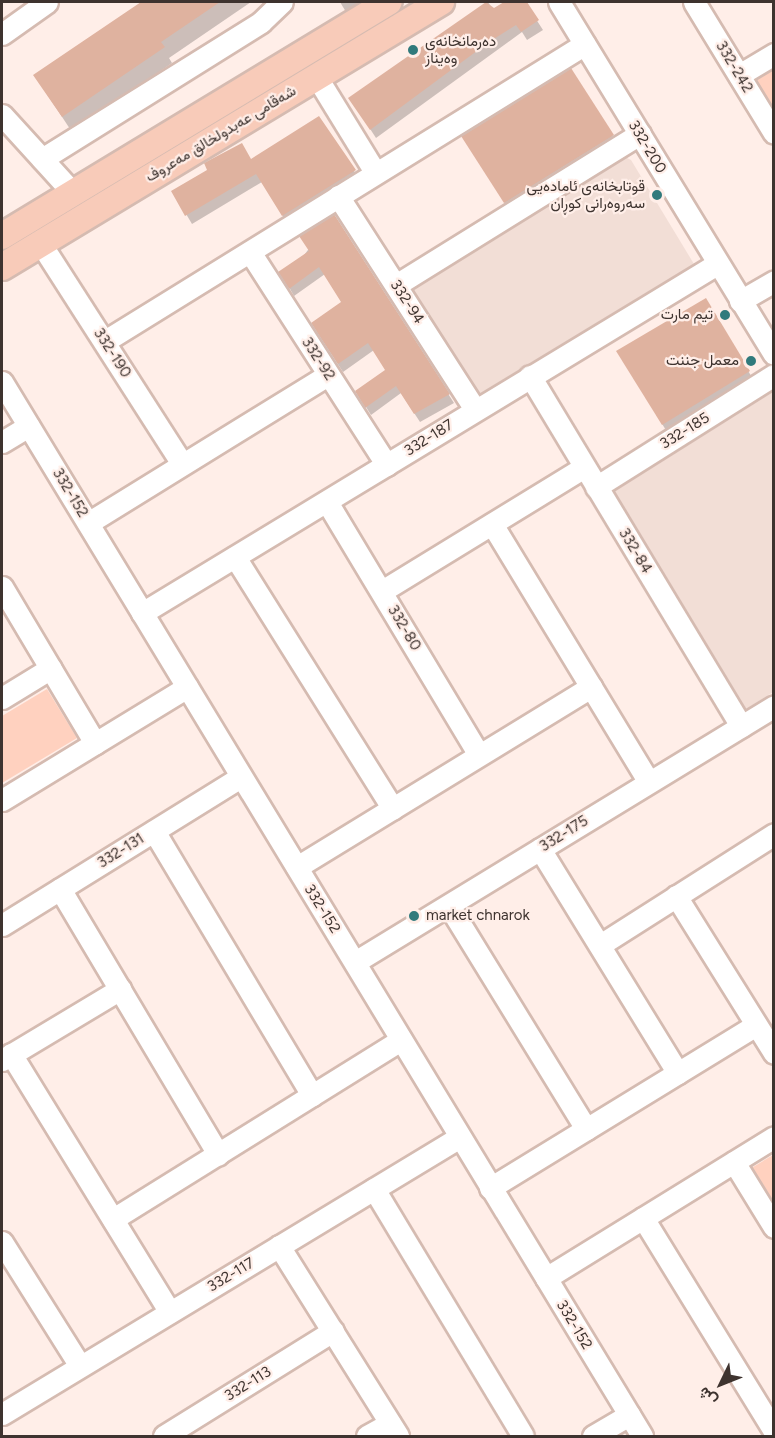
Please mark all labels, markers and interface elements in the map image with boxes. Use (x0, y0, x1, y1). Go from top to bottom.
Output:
place label: دەرمانخانەی وەیناز (425, 32, 496, 67)
street label: 332-242 (712, 38, 756, 96)
marker: دەرمانخانەی وەیناز (406, 43, 420, 57)
street label: شەقامی عەبدولخالق مەعروف (142, 82, 300, 186)
street label: 332-200 (624, 117, 670, 177)
place label: قوتابخانەی ئامادەیی سەروەرانی کوڕان (527, 177, 645, 212)
marker: قوتابخانەی ئامادەیی سەروەرانی کوڕان (650, 188, 664, 202)
street label: 332-94 (386, 277, 428, 327)
place label: تيم مارت (661, 306, 713, 324)
marker: تيم مارت (718, 308, 732, 322)
street label: 332-190 (89, 325, 135, 381)
street label: 332-92 (297, 334, 339, 384)
place label: معمل جننت (666, 352, 739, 370)
marker: معمل جننت (744, 354, 758, 368)
street label: 332-185 (657, 409, 713, 453)
street label: 332-187 (401, 416, 457, 460)
street label: 332-152 (48, 465, 92, 521)
street label: 332-84 (615, 525, 655, 577)
street label: 332-80 (383, 602, 425, 654)
street label: 332-175 (536, 812, 592, 856)
street label: 332-131 (94, 830, 148, 872)
street label: 332-152 (300, 881, 344, 937)
place label: market chnarok (426, 907, 530, 925)
marker: market chnarok (407, 909, 421, 923)
street label: 332-117 (204, 1254, 258, 1296)
street label: 332-152 (552, 1297, 596, 1353)
north arrow (691, 1354, 751, 1414)
street label: 332-113 (221, 1363, 275, 1405)
text: ش (694, 1383, 721, 1410)

